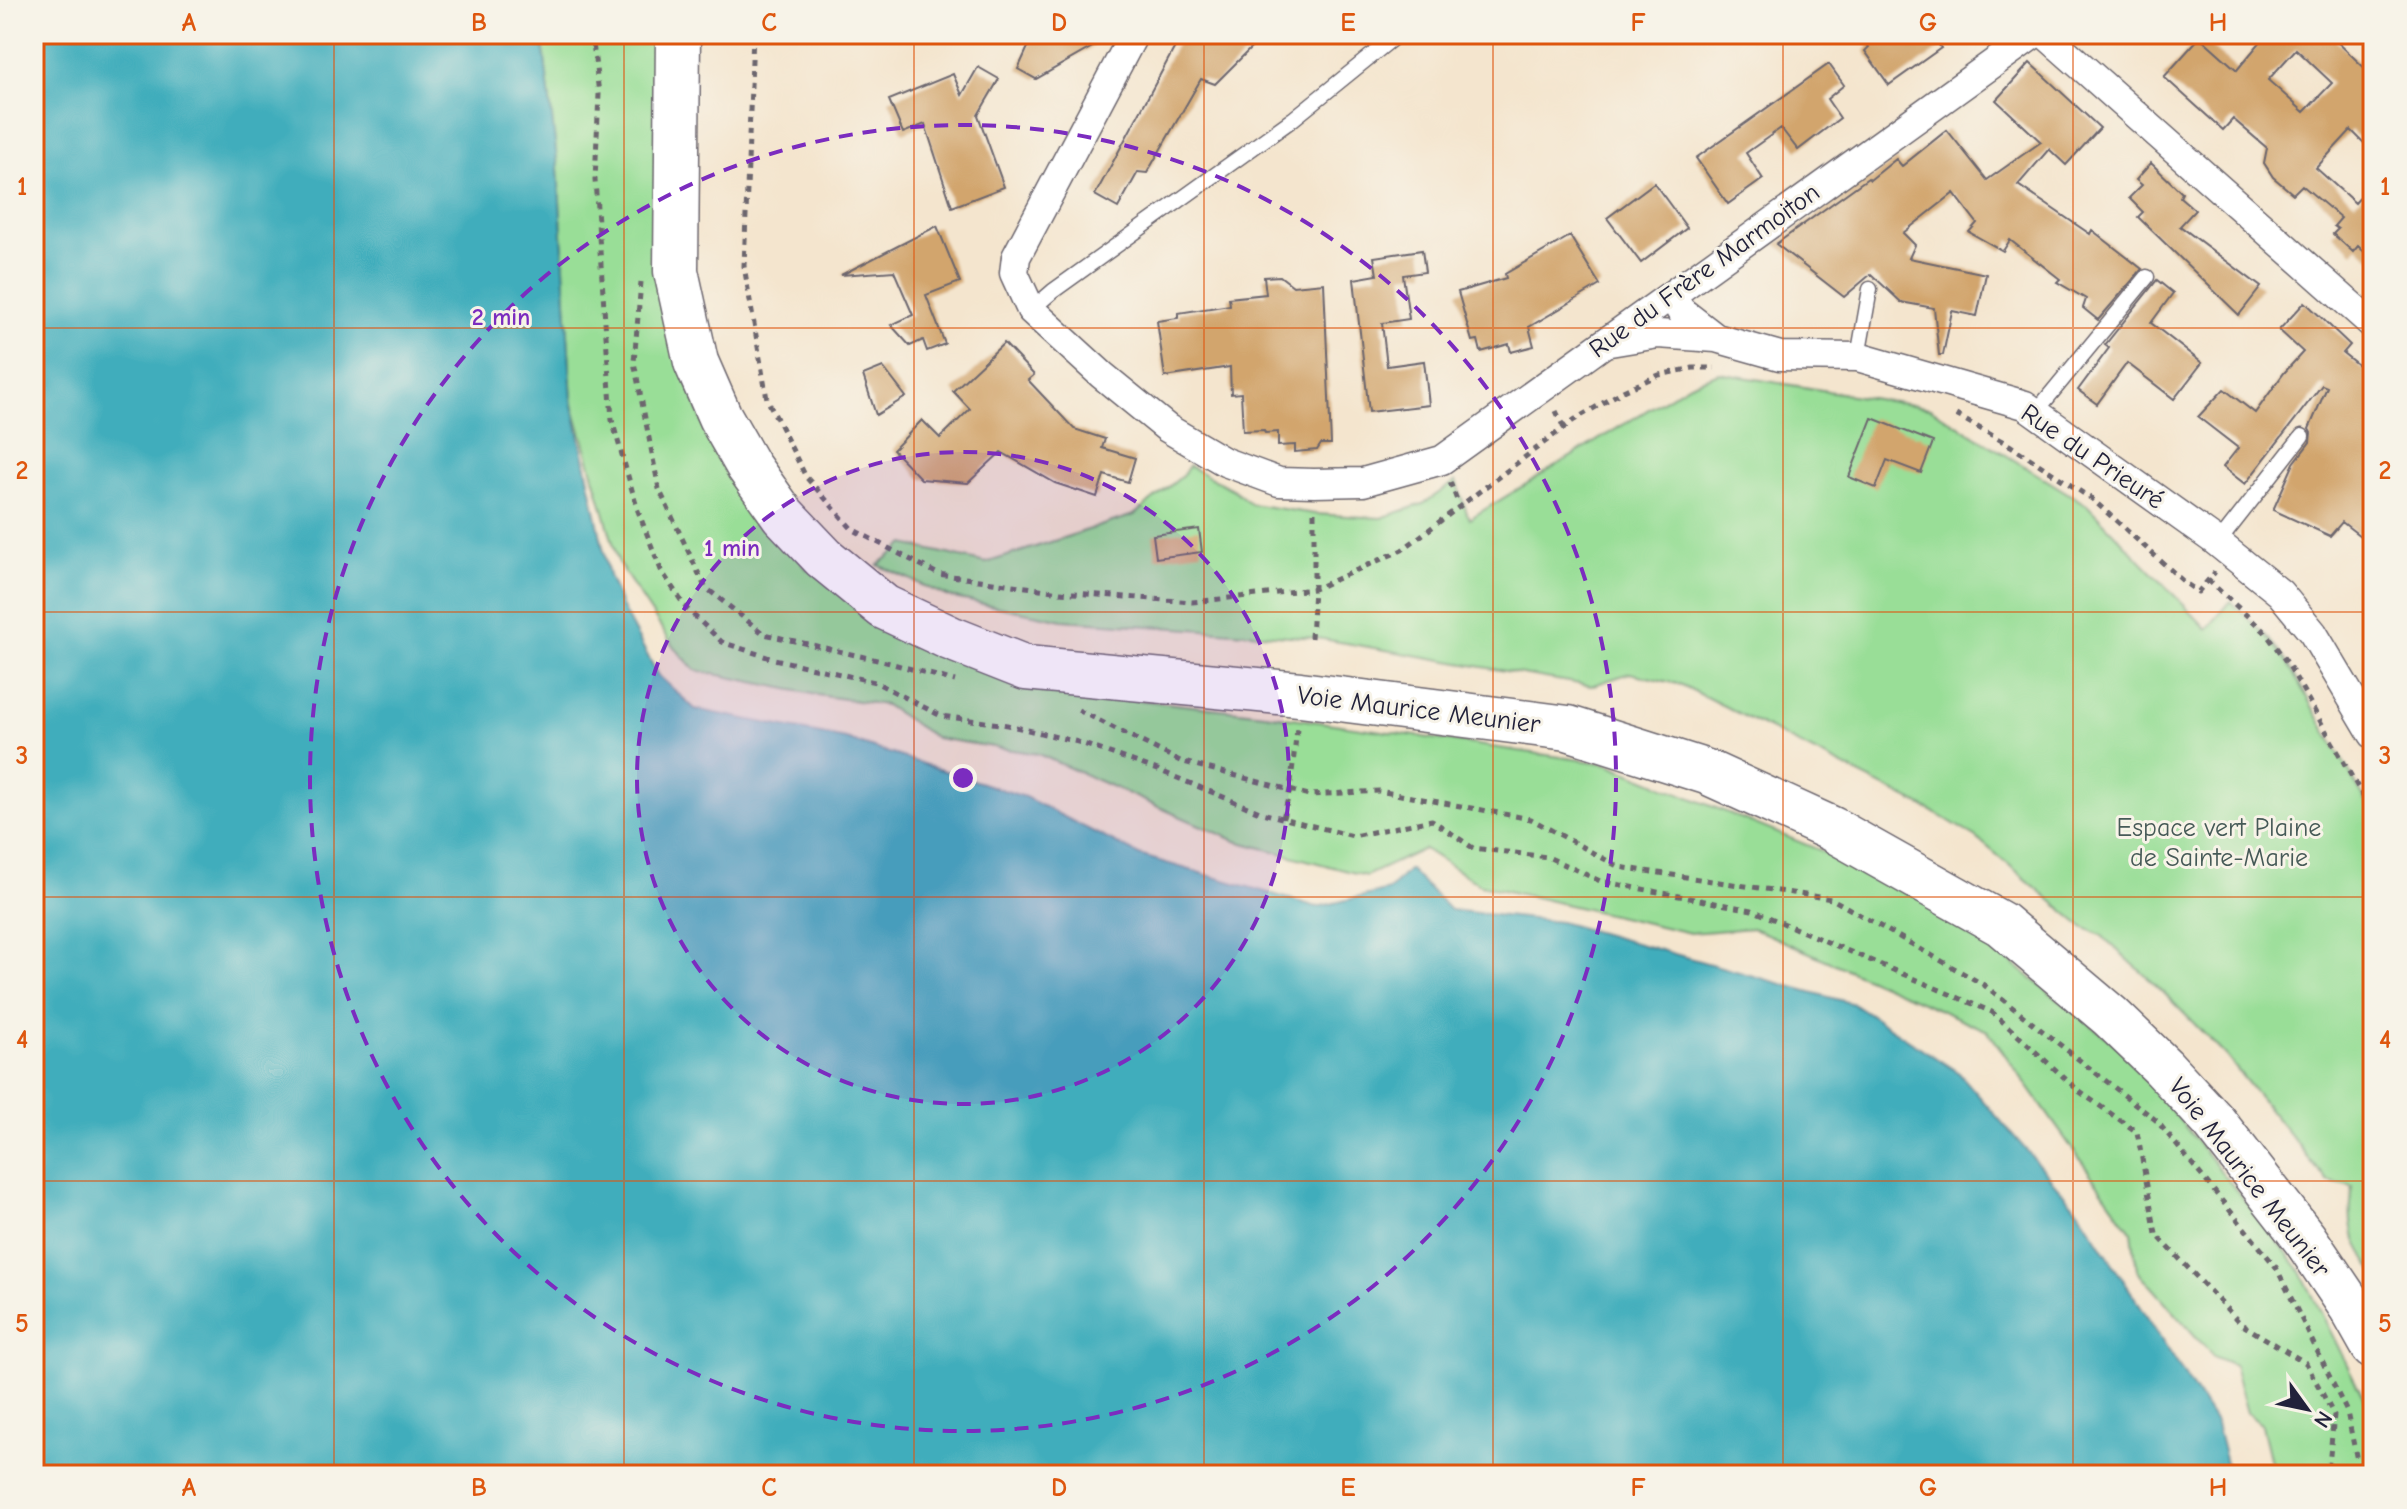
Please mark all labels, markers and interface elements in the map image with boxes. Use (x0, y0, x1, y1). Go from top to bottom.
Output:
text: A (182, 8, 197, 38)
text: B (471, 8, 487, 38)
text: C (761, 8, 777, 38)
text: D (1051, 8, 1067, 38)
text: E (1340, 8, 1356, 38)
text: F (1630, 8, 1646, 38)
text: G (1919, 8, 1937, 38)
text: H (2209, 8, 2227, 38)
text: 1 (17, 172, 27, 202)
text: 1 (2380, 172, 2390, 202)
street label: Rue du Frère Marmoiton (1584, 177, 1825, 364)
text: 2 min (472, 303, 530, 331)
street label: Rue du Prieuré (2015, 398, 2170, 516)
text: 2 (16, 456, 28, 486)
text: 2 (2379, 456, 2391, 486)
text: 1 min (704, 534, 760, 562)
street label: Voie Maurice Meunier (1296, 680, 1543, 740)
text: 3 (16, 741, 28, 771)
text: 3 (2379, 741, 2391, 771)
centre of rings (949, 764, 977, 792)
park label: Espace vert Plaine de Sainte-Marie (2117, 813, 2321, 873)
text: 4 (16, 1025, 28, 1055)
text: 4 (2379, 1025, 2391, 1055)
street label: Voie Maurice Meunier (2162, 1072, 2337, 1284)
text: 5 (15, 1309, 29, 1339)
text: 5 (2378, 1309, 2392, 1339)
north arrow (2267, 1369, 2347, 1449)
text: N (2308, 1406, 2338, 1432)
text: A (182, 1473, 197, 1503)
text: B (471, 1473, 487, 1503)
text: C (761, 1473, 777, 1503)
text: D (1051, 1473, 1067, 1503)
text: E (1340, 1473, 1356, 1503)
text: F (1630, 1473, 1646, 1503)
text: G (1919, 1473, 1937, 1503)
text: H (2209, 1473, 2227, 1503)

